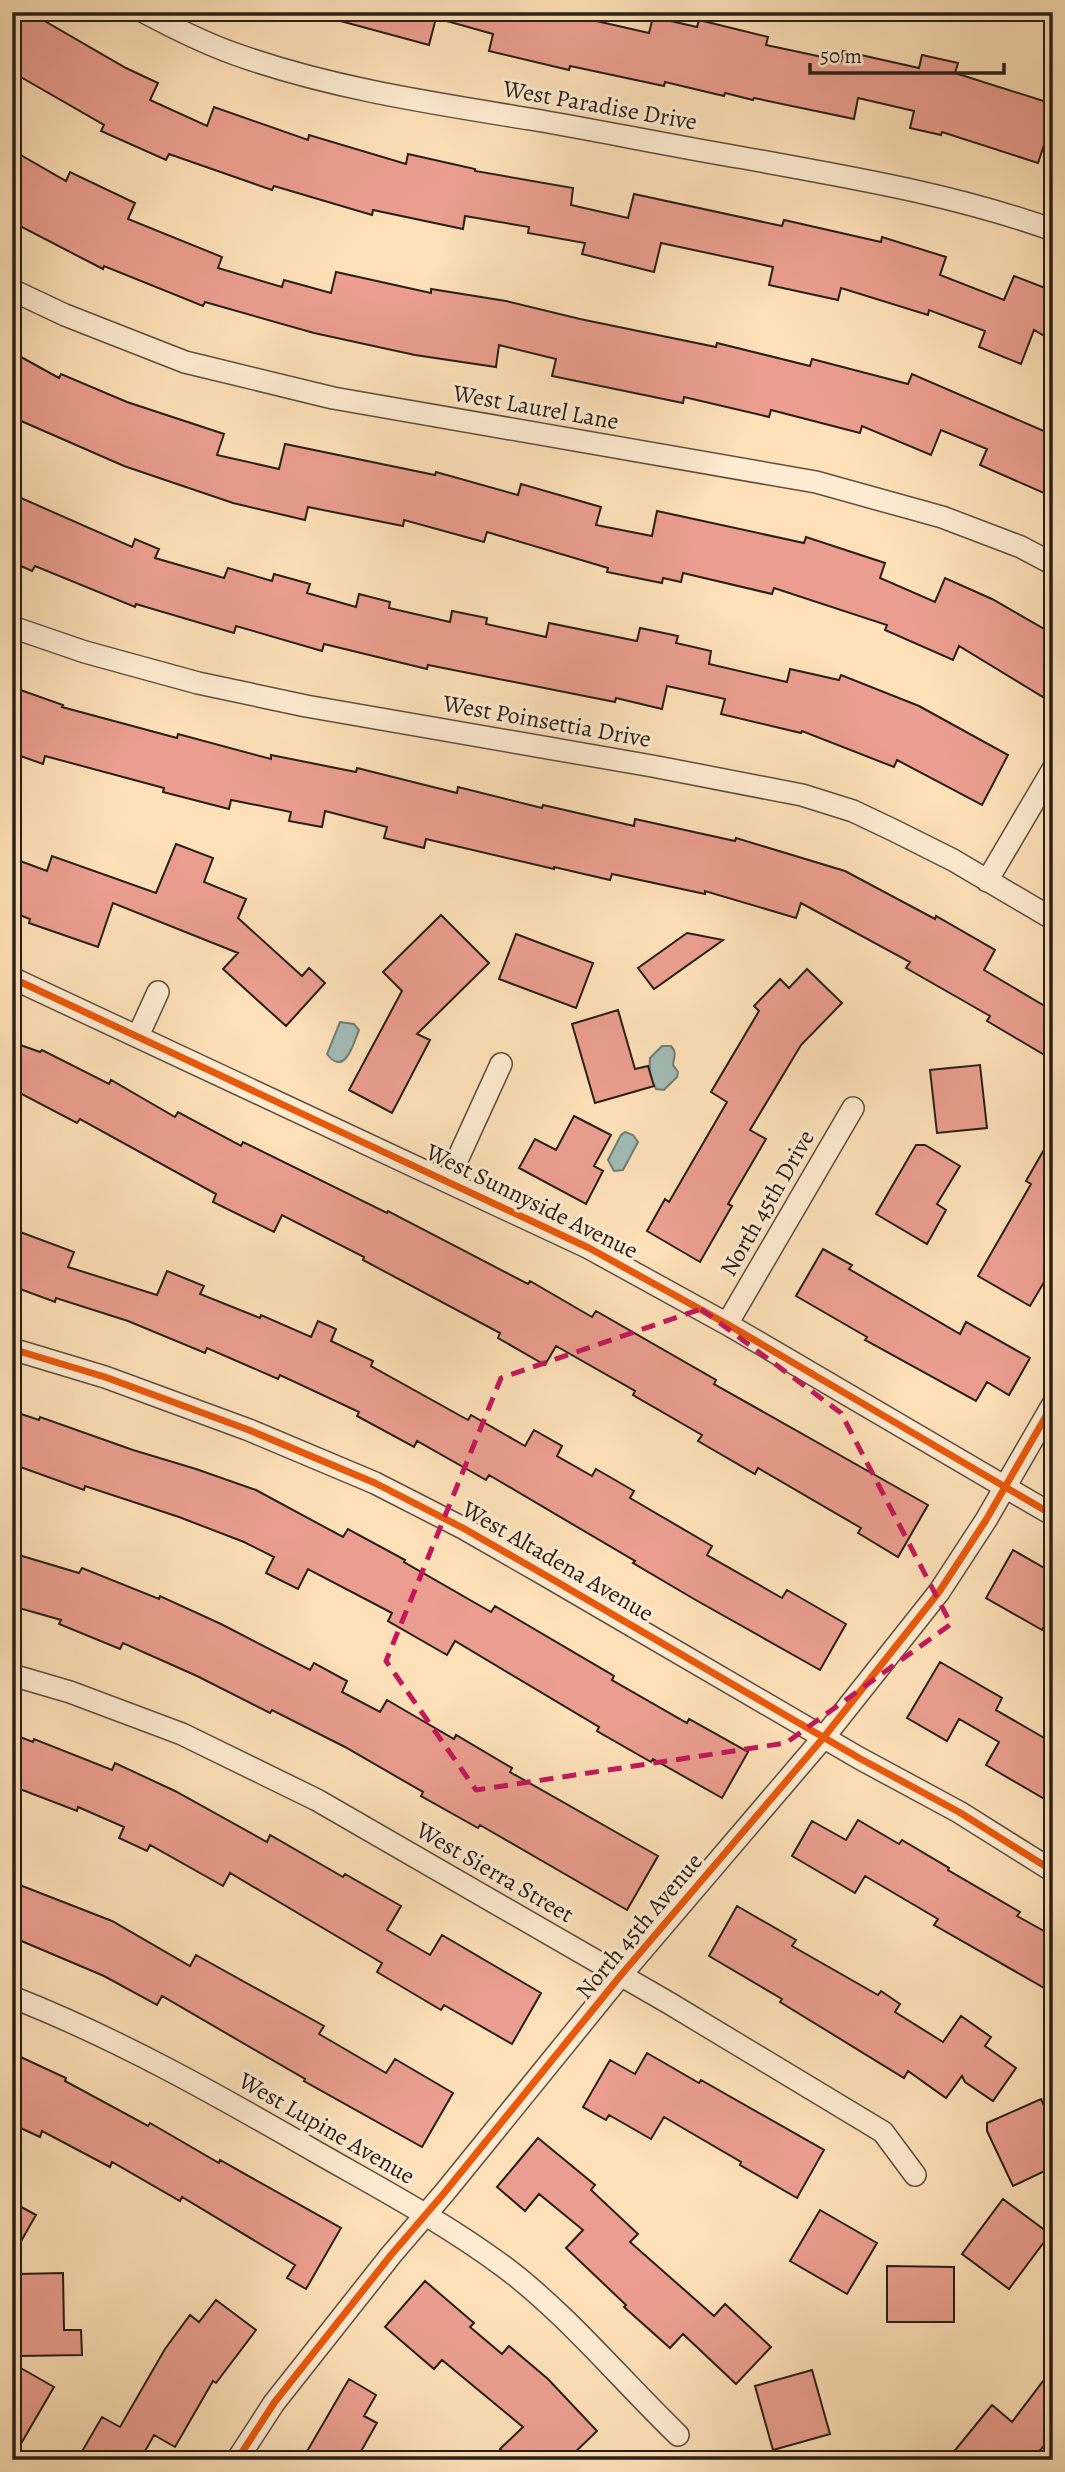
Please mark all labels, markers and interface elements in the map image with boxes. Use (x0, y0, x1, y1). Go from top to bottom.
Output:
scale bar (810, 32, 1004, 76)
text: 50 m (820, 42, 862, 70)
street label: West Paradise Drive (500, 72, 699, 138)
street label: West Laurel Lane (450, 377, 621, 437)
street label: West Poinsettia Drive (440, 687, 653, 755)
street label: North 45th Drive (712, 1124, 822, 1282)
street label: West Sunnyside Avenue (420, 1135, 643, 1266)
street label: West Altadena Avenue (455, 1493, 660, 1629)
street label: West Sierra Street (410, 1813, 580, 1930)
street label: North 45th Avenue (568, 1846, 710, 2006)
street label: West Lupine Avenue (232, 2064, 421, 2191)

